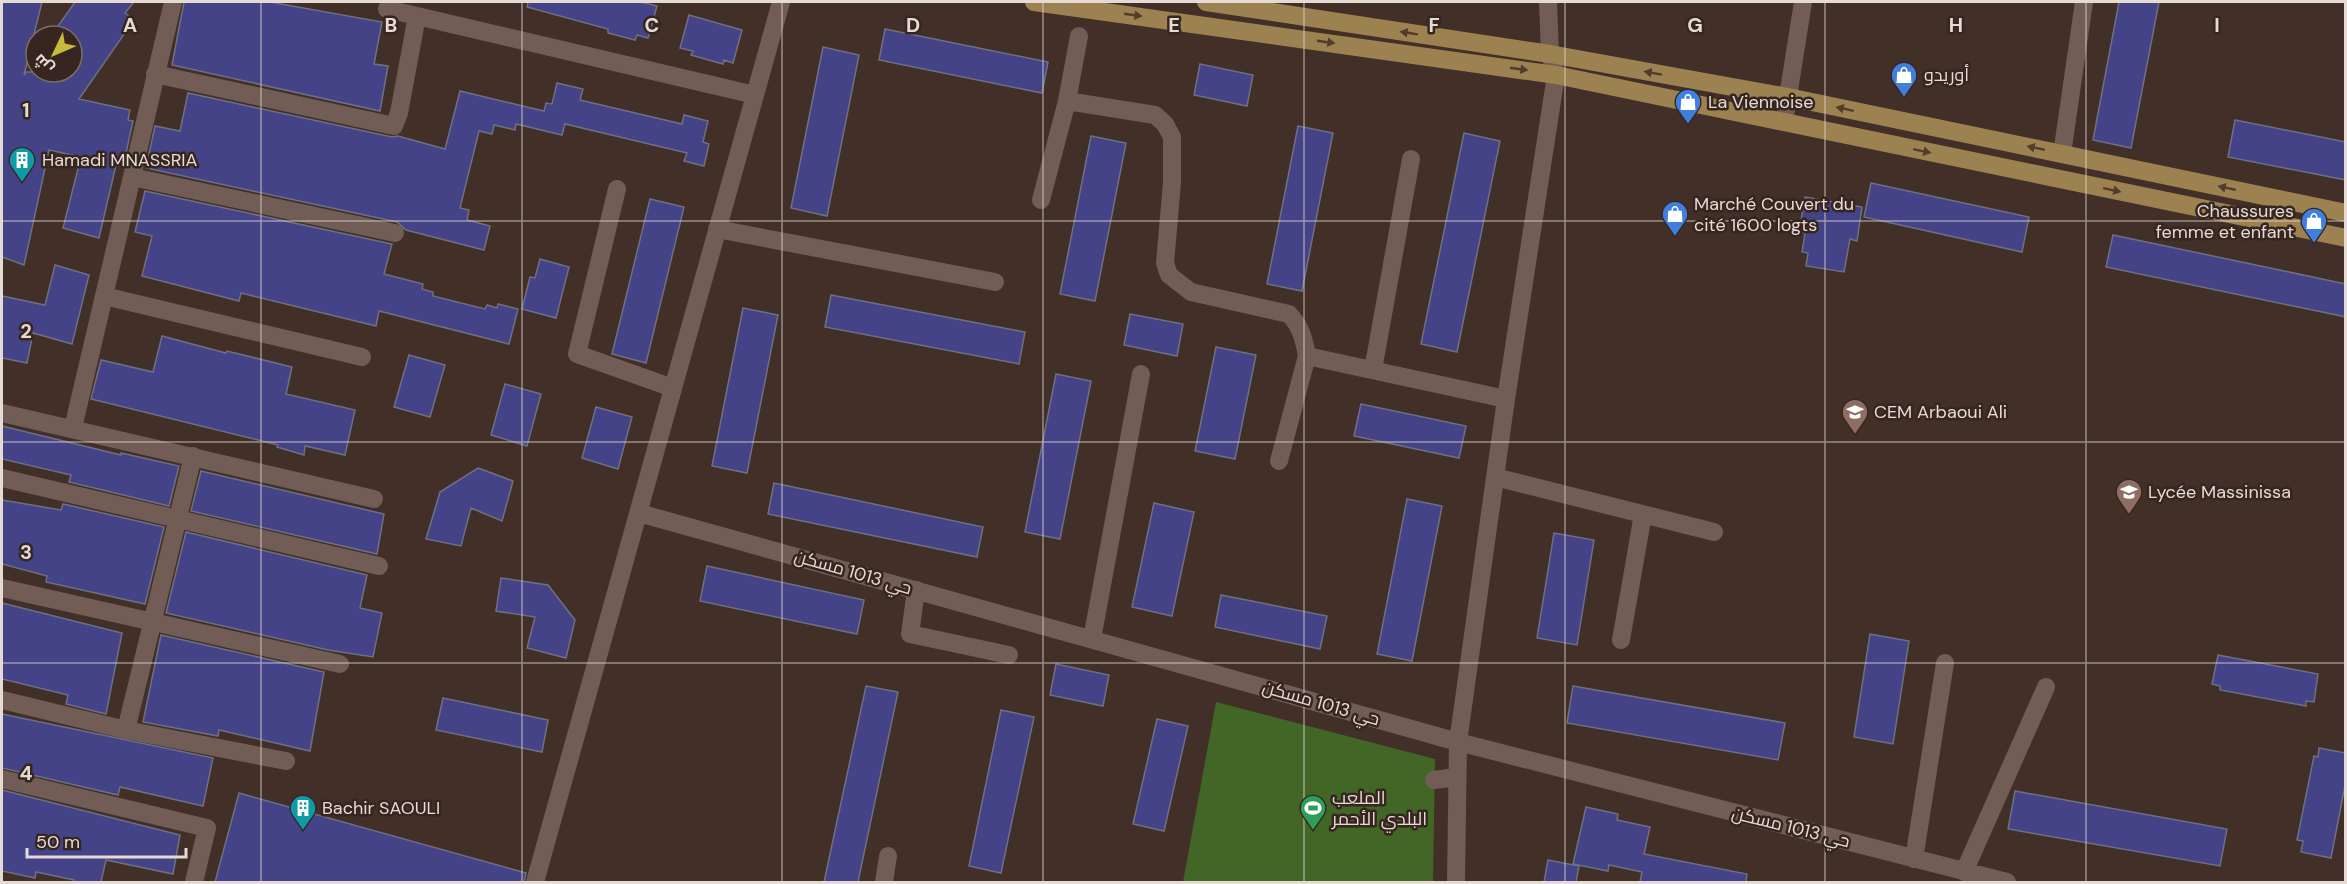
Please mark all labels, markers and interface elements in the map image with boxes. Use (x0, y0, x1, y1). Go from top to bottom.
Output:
one-way arrow (1124, 11, 1143, 20)
text: A (123, 12, 137, 38)
text: B (385, 12, 397, 38)
text: C (645, 12, 659, 38)
text: D (906, 12, 920, 38)
text: E (1168, 12, 1180, 38)
text: F (1428, 12, 1440, 38)
text: G (1687, 12, 1703, 38)
text: H (1949, 12, 1963, 38)
text: I (2214, 12, 2220, 38)
north arrow (24, 24, 84, 84)
one-way arrow (1400, 28, 1419, 37)
one-way arrow (1317, 38, 1336, 47)
text: ش (29, 49, 58, 79)
shop icon: أوريدو (1889, 60, 1919, 98)
place label: أوريدو (1924, 63, 1969, 87)
one-way arrow (1510, 65, 1529, 74)
one-way arrow (1643, 68, 1662, 77)
shop icon: La Viennoise (1673, 87, 1703, 125)
place label: La Viennoise (1708, 90, 1814, 114)
text: 1 (22, 97, 30, 123)
one-way arrow (1835, 104, 1854, 113)
one-way arrow (2026, 143, 2045, 152)
building icon: Hamadi MNASSRIA (7, 145, 37, 183)
one-way arrow (1912, 147, 1931, 156)
place label: Hamadi MNASSRIA (42, 148, 198, 172)
one-way arrow (2217, 183, 2236, 192)
one-way arrow (2103, 186, 2122, 196)
place label: Marché Couvert du cité 1600 logts (1694, 192, 1854, 237)
shop icon: Marché Couvert du cité 1600 logts (1660, 199, 1690, 237)
place label: Chaussures femme et enfant (2156, 199, 2294, 244)
shop icon: Chaussures femme et enfant (2299, 206, 2329, 244)
text: 2 (20, 318, 32, 344)
school or university icon: CEM Arbaoui Ali (1840, 397, 1870, 435)
place label: CEM Arbaoui Ali (1874, 400, 2007, 424)
school or university icon: Lycée Massinissa (2114, 477, 2144, 515)
place label: Lycée Massinissa (2148, 480, 2291, 504)
text: 3 (20, 539, 32, 565)
street label: حي 1013 مسكن (791, 544, 915, 602)
street label: حي 1013 مسكن (1259, 675, 1383, 733)
text: 4 (20, 760, 33, 786)
place label: الملعب البلدي الأحمر (1331, 786, 1427, 833)
building icon: Bachir SAOULI (288, 793, 318, 831)
sports icon: الملعب البلدي الأحمر (1298, 793, 1328, 831)
place label: Bachir SAOULI (322, 796, 440, 820)
street label: حي 1013 مسكن (1729, 801, 1853, 855)
scale bar (27, 821, 186, 859)
text: 50 m (36, 830, 80, 854)

